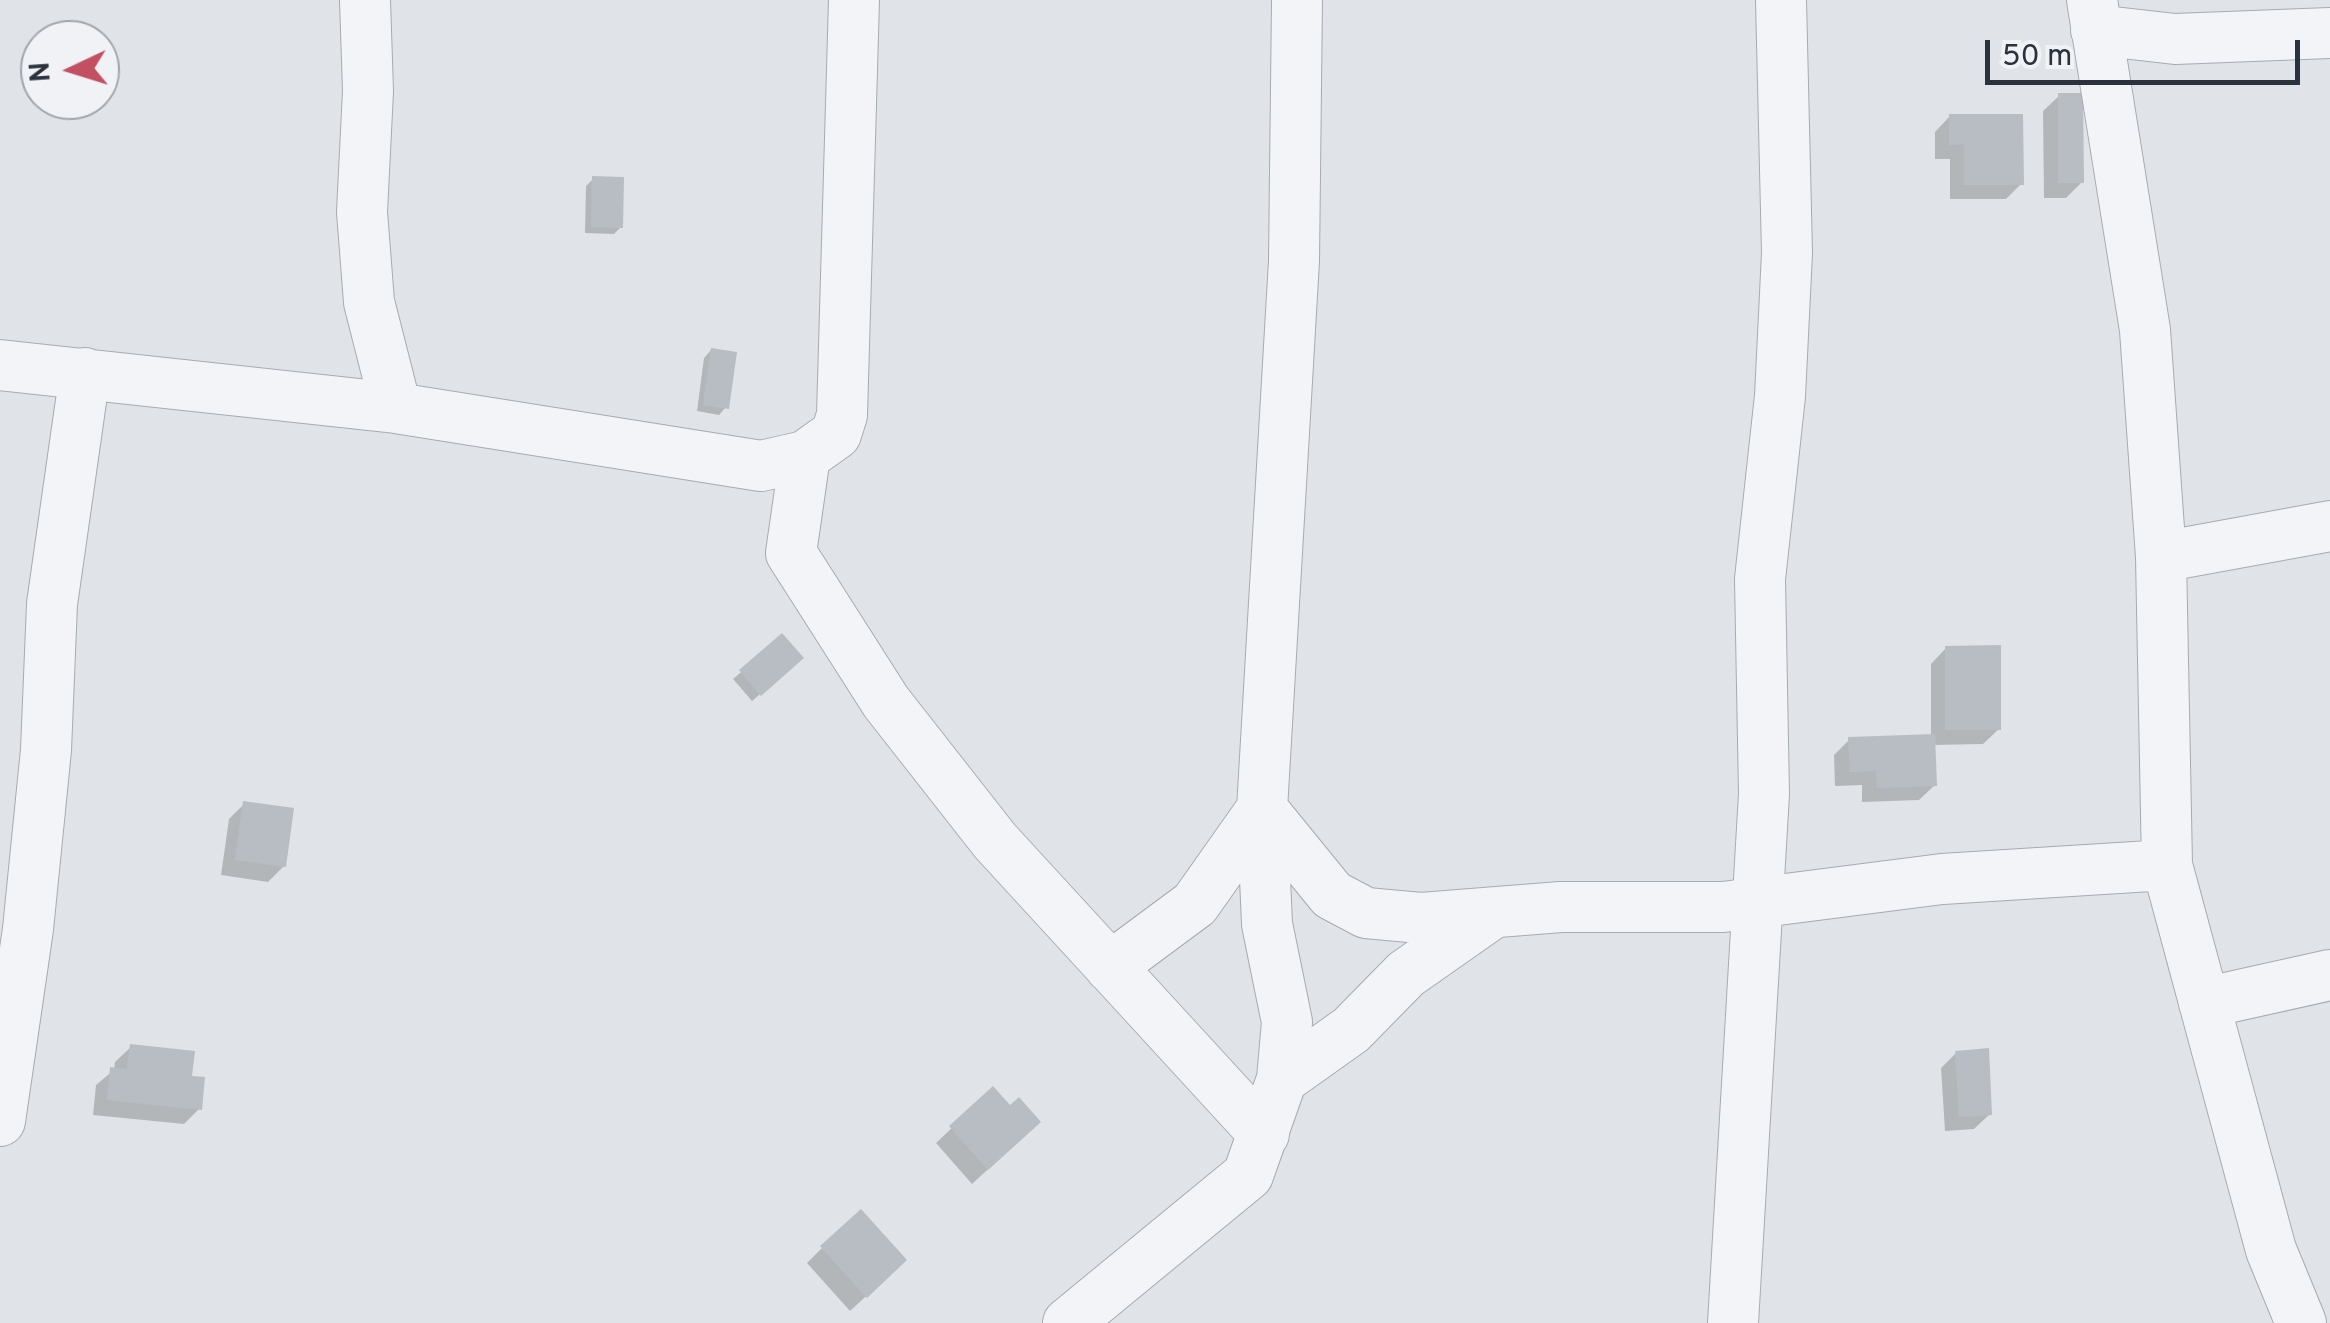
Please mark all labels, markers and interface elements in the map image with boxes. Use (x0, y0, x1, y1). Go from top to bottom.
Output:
north arrow (20, 20, 120, 120)
scale bar (1990, 20, 2305, 82)
text: 50 m (2002, 39, 2072, 76)
text: N (23, 61, 61, 83)

